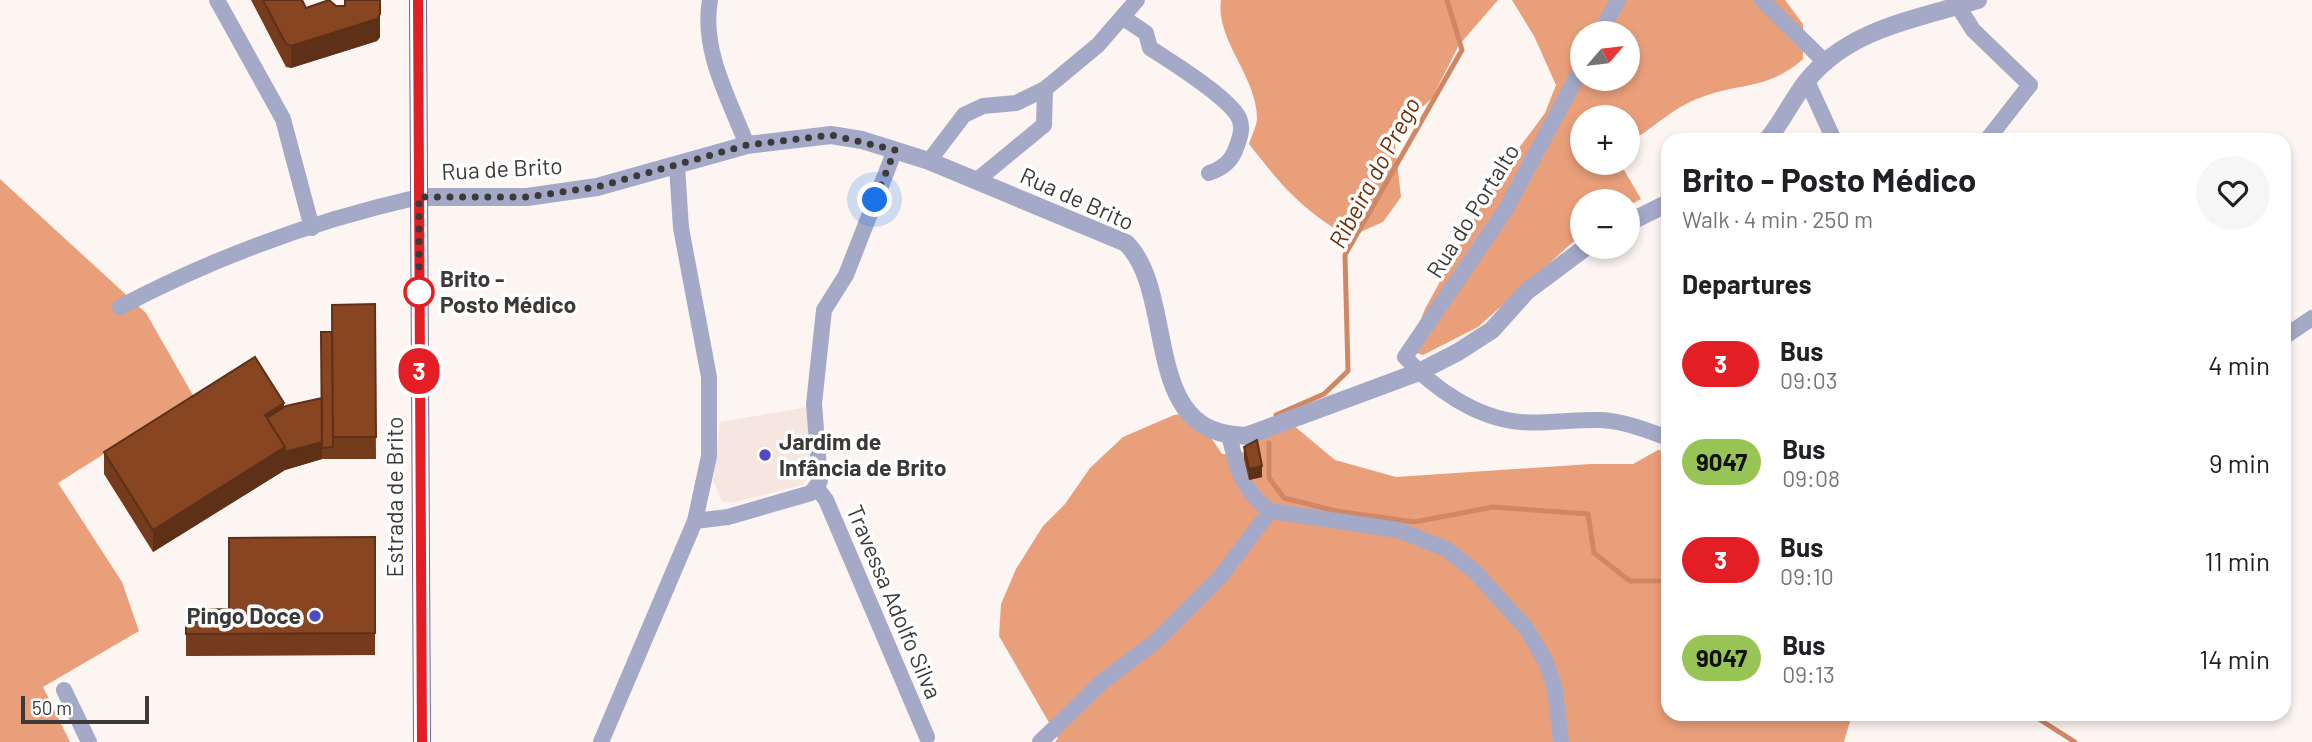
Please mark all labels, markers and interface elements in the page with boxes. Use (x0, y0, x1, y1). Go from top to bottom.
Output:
north arrow (1570, 21, 1640, 91)
map controls (1570, 21, 1640, 259)
water label: Ribeira do Prego (1322, 92, 1426, 253)
button: + (1570, 105, 1640, 175)
street label: Rua do Portalto (1420, 138, 1525, 283)
street label: Rua de Brito (441, 151, 563, 185)
button: heart (2196, 156, 2270, 230)
text: Brito - Posto Médico (1682, 159, 1976, 199)
street label: Rua de Brito (1016, 161, 1139, 236)
your location (857, 182, 892, 217)
button: − (1570, 189, 1640, 259)
text: Walk · 4 min · 250 m (1682, 205, 1873, 233)
place label: Brito - Posto Médico (440, 264, 576, 318)
text: Departures (1682, 268, 1812, 299)
marker: Brito - Posto Médico (404, 277, 434, 307)
text: Bus (1780, 335, 1823, 366)
line badge: 3 (396, 348, 442, 394)
text: 3 (1714, 349, 1727, 378)
text: 4 min (2208, 349, 2270, 380)
text: 3 (413, 356, 425, 385)
text: 09:03 (1780, 366, 1838, 394)
street label: Estrada de Brito (380, 417, 408, 577)
place label: Jardim de Infância de Brito (779, 427, 947, 481)
text: Bus (1782, 433, 1825, 464)
marker: Jardim de Infância de Brito (757, 447, 773, 463)
text: 9047 (1696, 447, 1747, 476)
text: 9 min (2209, 447, 2270, 478)
text: 09:08 (1782, 464, 1840, 492)
street label: Travessa Adolfo Silva (841, 500, 948, 703)
text: Bus (1780, 531, 1823, 562)
text: 3 (1714, 545, 1727, 574)
text: 11 min (2204, 545, 2270, 576)
text: 09:10 (1780, 562, 1834, 590)
place label: Pingo Doce (187, 601, 301, 629)
marker: Pingo Doce (307, 608, 323, 624)
text: Bus (1782, 629, 1825, 660)
text: 9047 (1696, 643, 1747, 672)
text: 14 min (2199, 643, 2270, 674)
text: 09:13 (1782, 660, 1835, 688)
scale bar (21, 693, 149, 725)
text: 50 m (32, 696, 72, 719)

